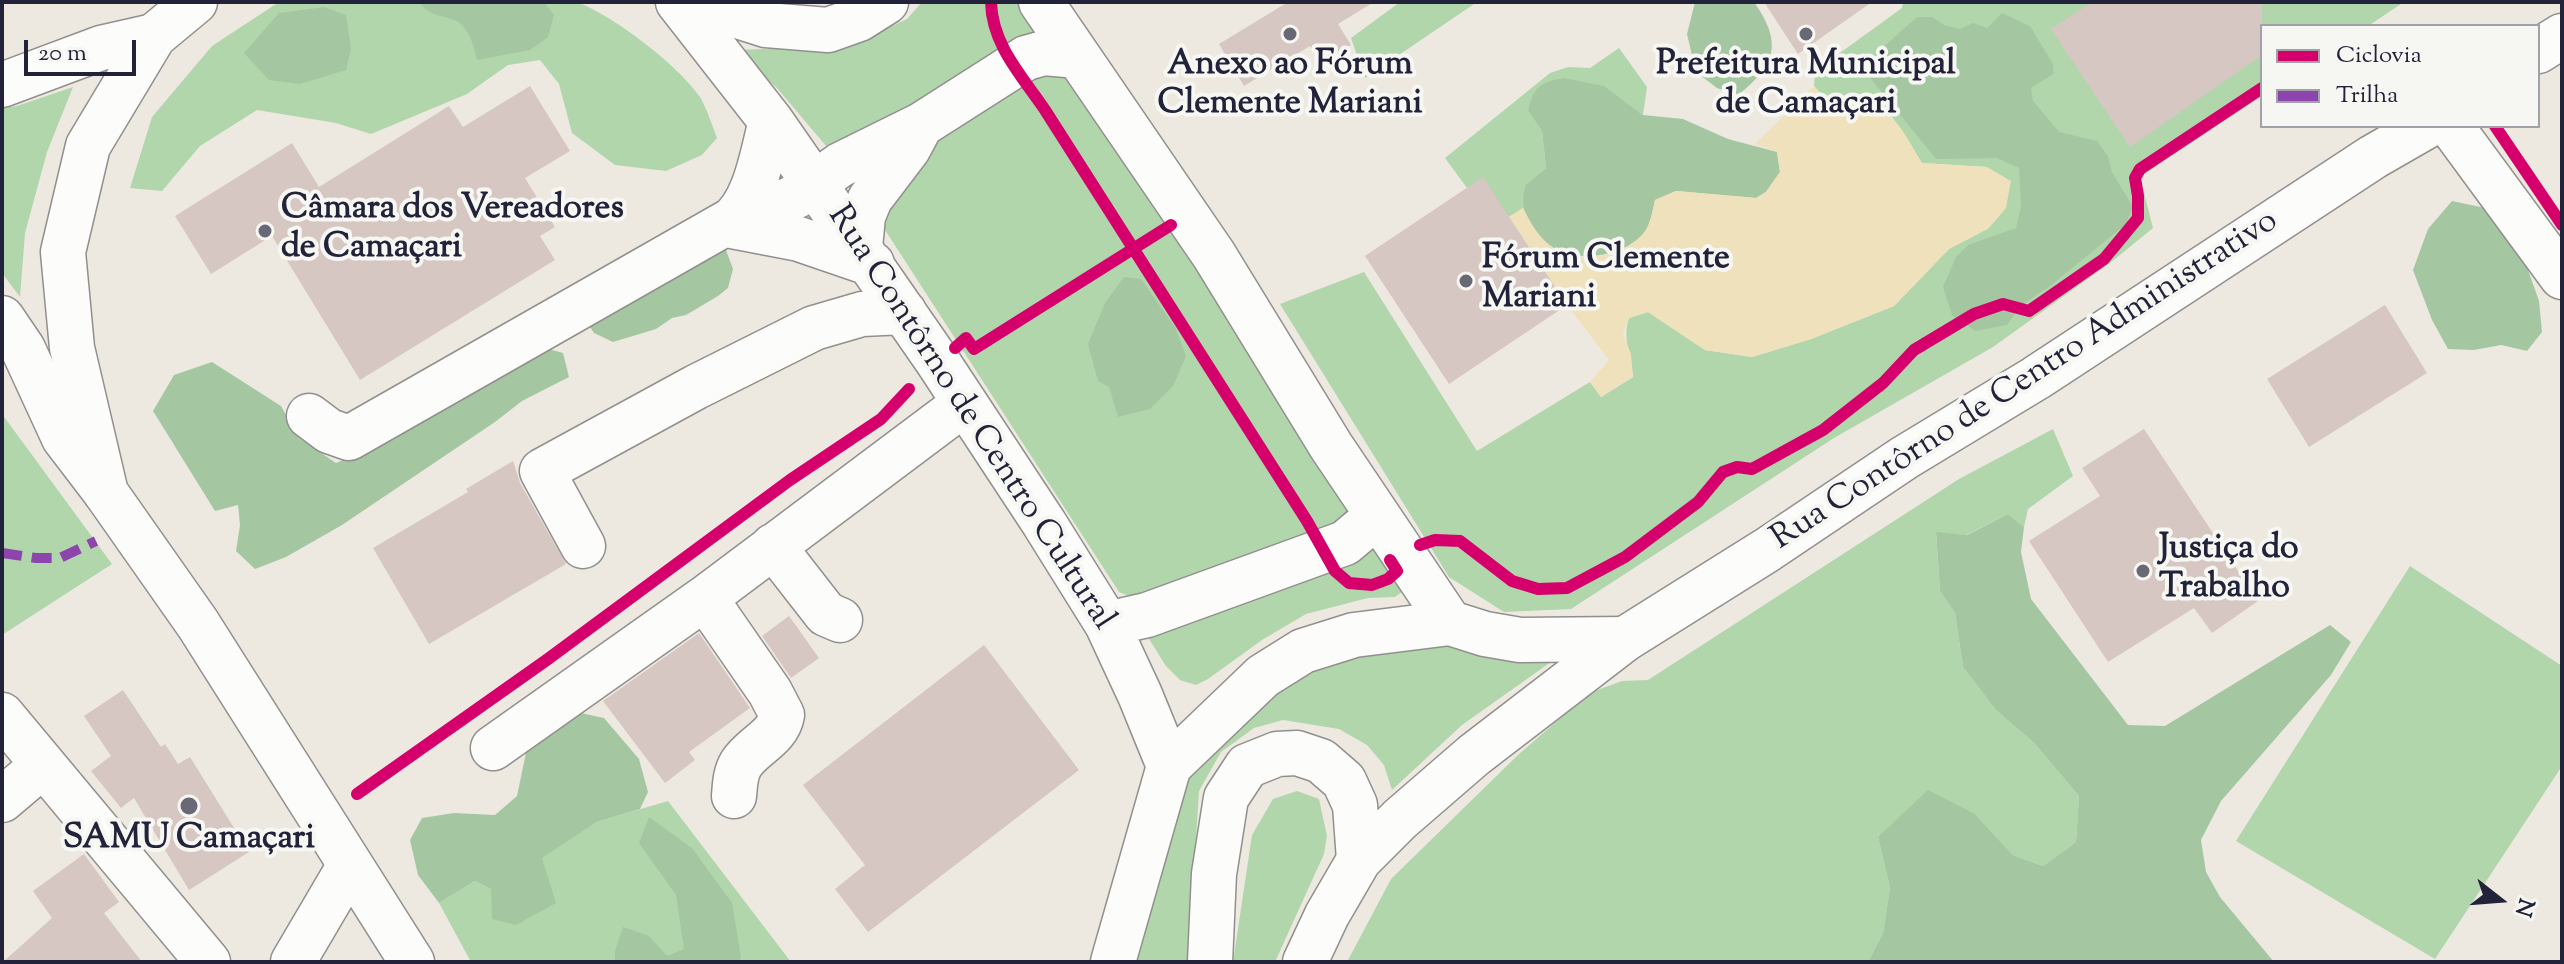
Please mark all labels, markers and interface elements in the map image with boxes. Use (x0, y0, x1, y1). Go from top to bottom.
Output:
scale bar (28, 24, 140, 74)
legend (2260, 24, 2540, 128)
marker: Anexo ao Fórum Clemente Mariani (1281, 25, 1299, 43)
marker: Prefeitura Municipal de Camaçari (1797, 25, 1815, 43)
text: 20 m (38, 37, 87, 71)
text: Ciclovia (2336, 39, 2422, 73)
place label: Anexo ao Fórum Clemente Mariani (1158, 47, 1422, 126)
place label: Prefeitura Municipal de Camaçari (1656, 47, 1956, 126)
text: Trilha (2336, 79, 2398, 113)
place label: Câmara dos Vereadores de Camaçari (281, 191, 624, 270)
street label: Rua Contôrno de Centro Cultural (816, 199, 1122, 639)
street label: Rua Contôrno de Centro Administrativo (1765, 203, 2287, 561)
marker: Câmara dos Vereadores de Camaçari (256, 222, 274, 240)
place label: Fórum Clemente Mariani (1482, 241, 1730, 320)
marker: Fórum Clemente Mariani (1457, 272, 1475, 290)
place label: Justiça do Trabalho (2159, 531, 2299, 610)
marker: Justiça do Trabalho (2134, 562, 2152, 580)
marker: SAMU Camaçari (178, 795, 200, 817)
place label: SAMU Camaçari (63, 821, 315, 861)
north arrow (2460, 860, 2540, 940)
text: N (2505, 894, 2541, 920)

